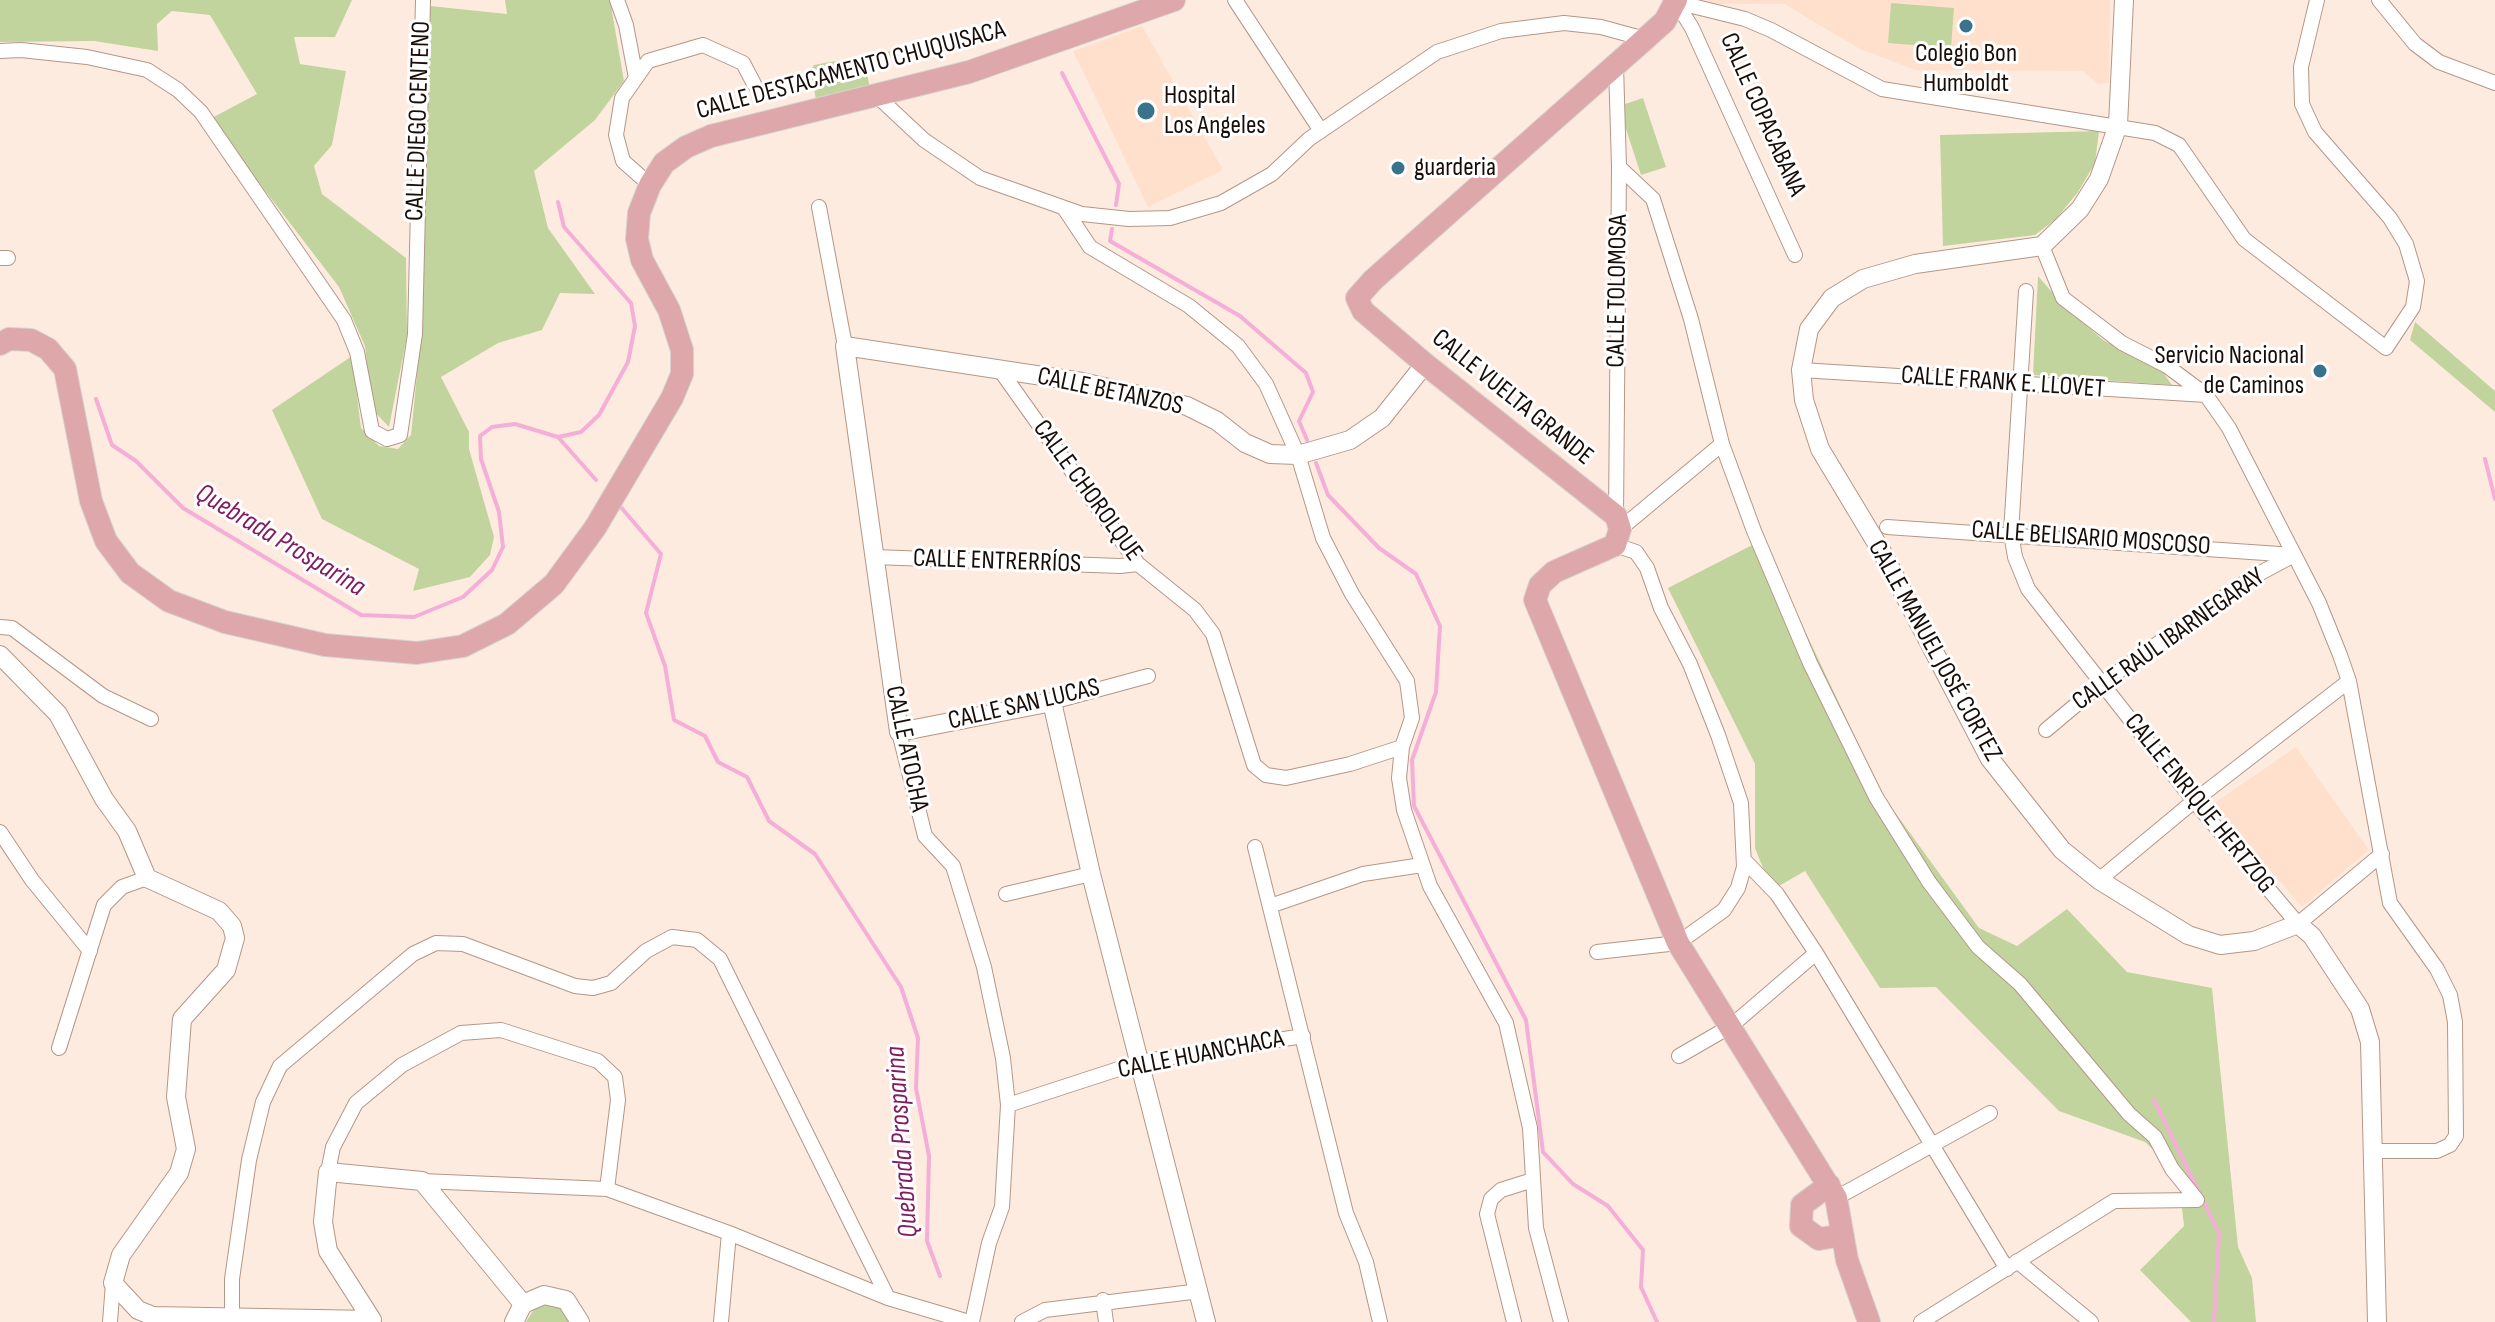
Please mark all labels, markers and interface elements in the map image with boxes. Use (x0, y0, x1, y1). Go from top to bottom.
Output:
street label: CALLE DESTACAMENTO CHUQUISACA (693, 15, 1009, 127)
marker: Colegio Bon Humboldt (1957, 17, 1975, 35)
street label: CALLE DIEGO CENTENO (400, 20, 438, 222)
street label: CALLE COPACABANA (1712, 29, 1812, 201)
place label: Colegio Bon Humboldt (1915, 38, 2017, 100)
place label: Hospital Los Angeles (1164, 80, 1266, 142)
marker: Hospital Los Angeles (1135, 100, 1157, 122)
place label: guarderia (1414, 152, 1496, 184)
marker: guarderia (1389, 159, 1407, 177)
street label: CALLE TOLOMOSA (1601, 214, 1635, 368)
street label: CALLE VUELTA GRANDE (1425, 323, 1599, 473)
place label: Servicio Nacional de Caminos (2154, 340, 2304, 402)
street label: CALLE FRANK E. LLOVET (1900, 360, 2106, 406)
street label: CALLE BETANZOS (1034, 361, 1186, 423)
marker: Servicio Nacional de Caminos (2311, 362, 2329, 380)
street label: CALLE CHOROLQUE (1025, 414, 1149, 568)
water label: Quebrada Prosparina (189, 477, 371, 605)
street label: CALLE BELISARIO MOSCOSO (1970, 515, 2212, 563)
street label: CALLE MANUEL JOSÉ CORTEZ (1860, 535, 2008, 767)
street label: CALLE ENTRERRÍOS (912, 543, 1082, 581)
street label: CALLE RAÚL IBARNEGARAY (2067, 562, 2271, 718)
street label: CALLE SAN LUCAS (945, 672, 1103, 738)
street label: CALLE ATOCHA (877, 683, 935, 815)
street label: CALLE ENRIQUE HERTZOG (2117, 708, 2281, 900)
street label: CALLE HUANCHACA (1115, 1024, 1287, 1086)
water label: Quebrada Prosparina (880, 1045, 926, 1239)

